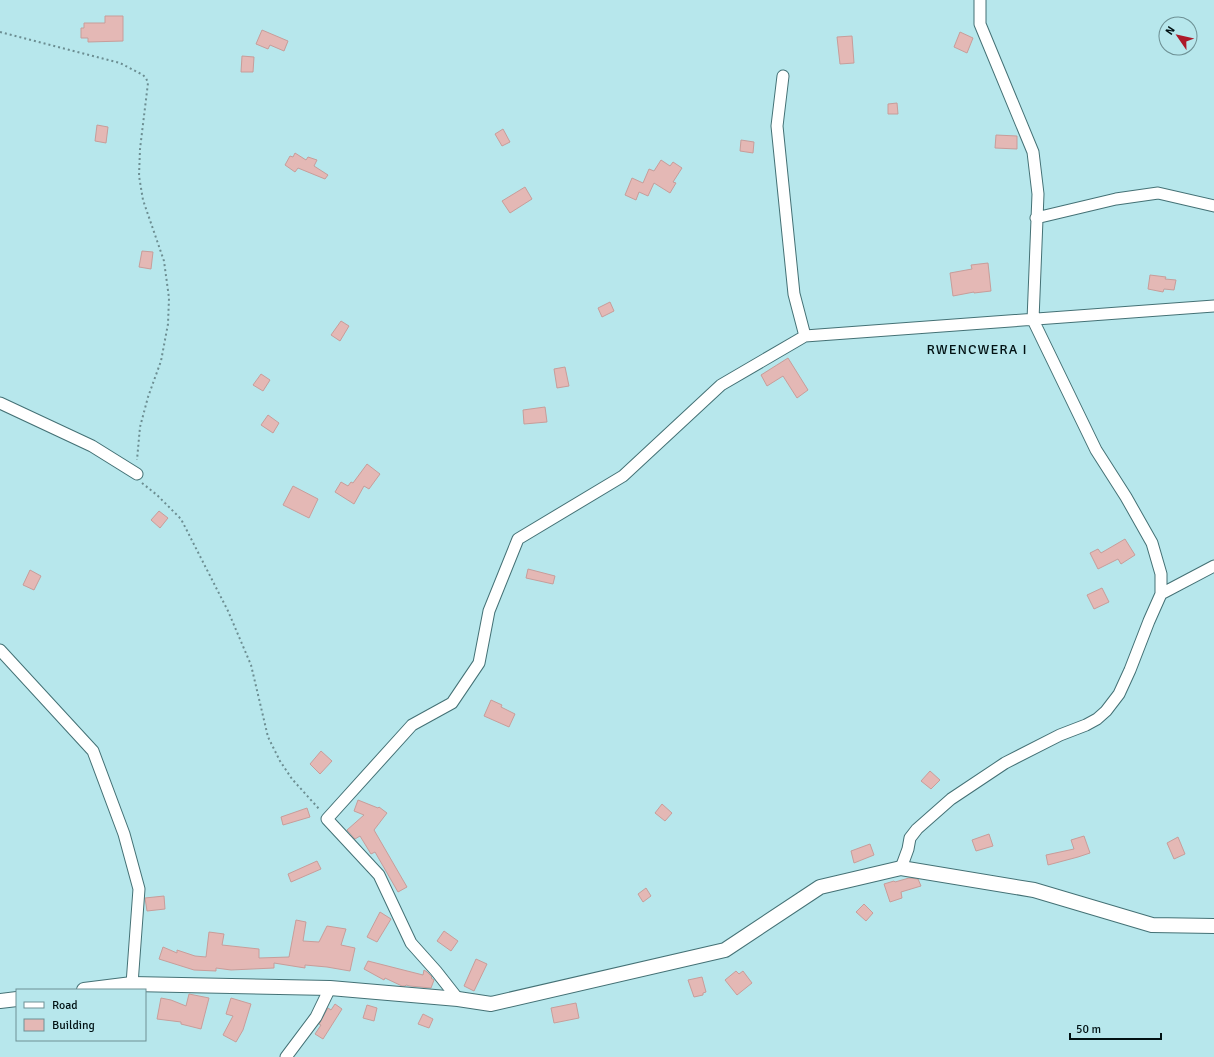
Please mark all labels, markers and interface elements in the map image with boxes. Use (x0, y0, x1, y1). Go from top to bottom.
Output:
north arrow (1158, 16, 1198, 56)
text: N (1163, 24, 1178, 37)
district label: RWENCWERA I (926, 341, 1028, 358)
legend (16, 989, 146, 1041)
text: Road (52, 998, 78, 1013)
scale bar (1070, 1015, 1161, 1041)
text: Building (52, 1018, 95, 1033)
text: 50 m (1076, 1022, 1101, 1037)

